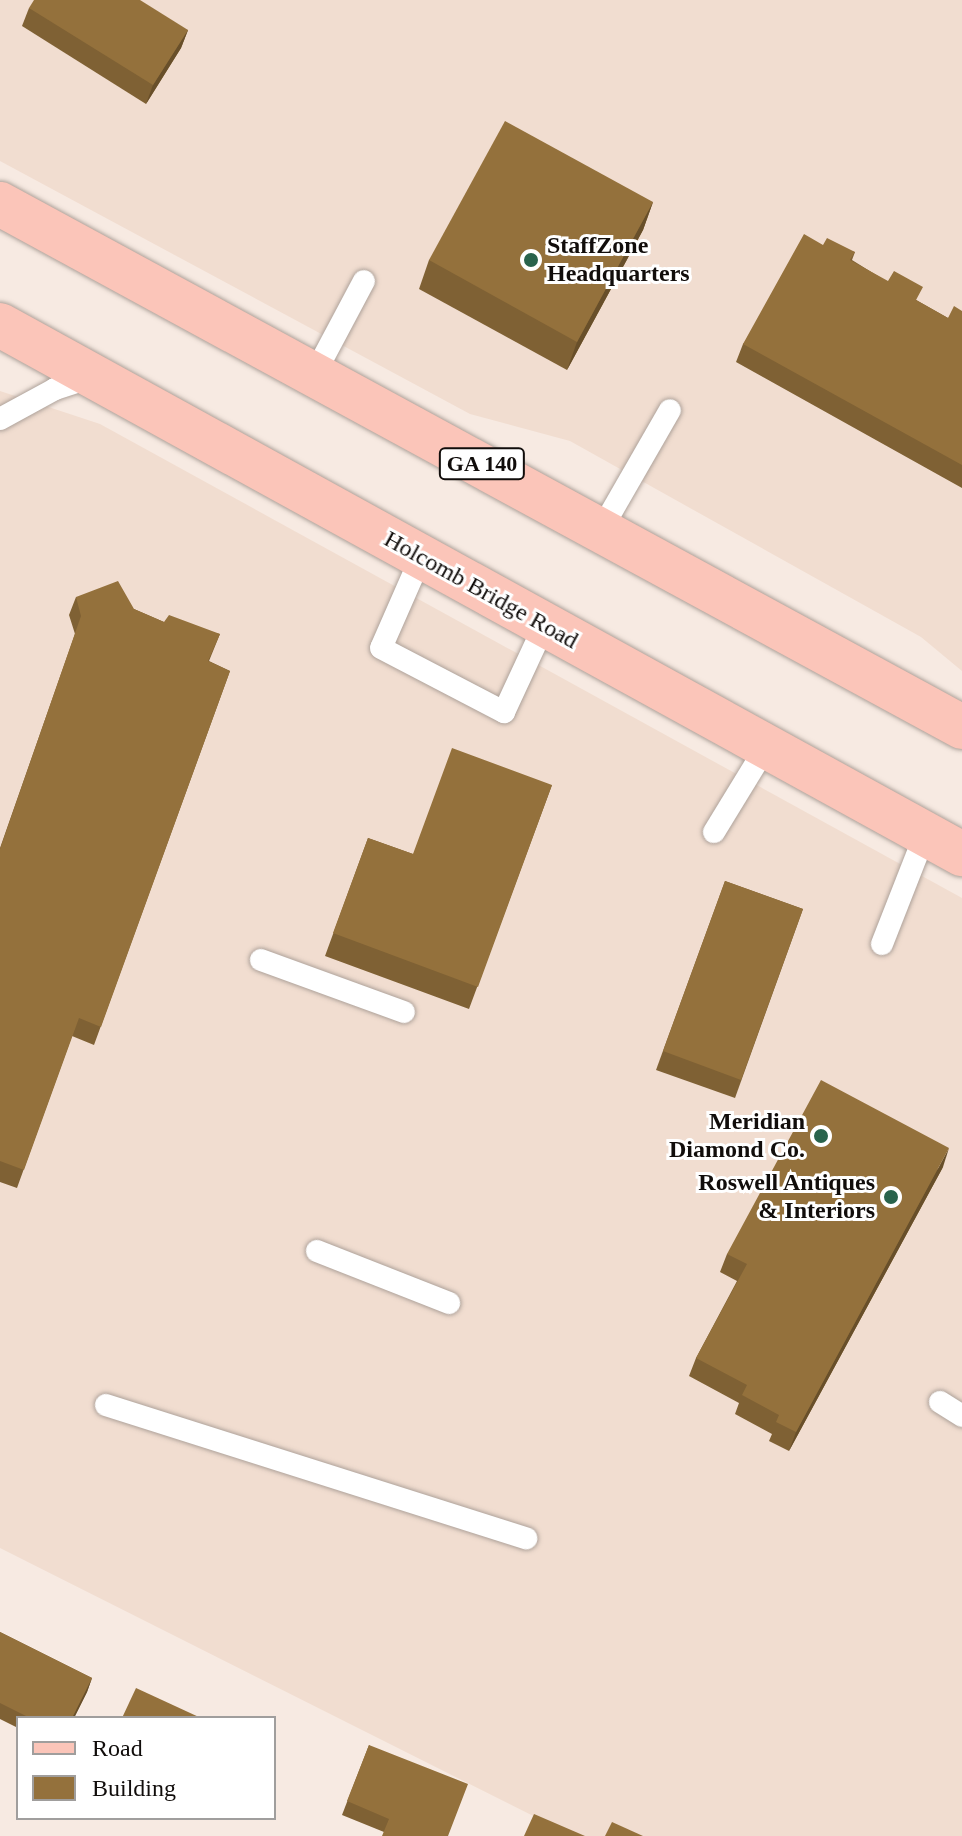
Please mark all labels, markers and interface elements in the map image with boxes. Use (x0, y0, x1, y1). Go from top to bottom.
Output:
place label: StaffZone Headquarters (547, 232, 690, 288)
marker: StaffZone Headquarters (522, 251, 540, 269)
road number: GA 140 (438, 446, 526, 482)
street label: Holcomb Bridge Road (379, 525, 583, 655)
place label: Meridian Diamond Co. (669, 1108, 805, 1164)
marker: Meridian Diamond Co. (812, 1127, 830, 1145)
place label: Roswell Antiques & Interiors (697, 1169, 875, 1225)
marker: Roswell Antiques & Interiors (882, 1188, 900, 1206)
legend (16, 1716, 276, 1820)
text: Road (92, 1735, 143, 1761)
text: Building (92, 1775, 176, 1801)

